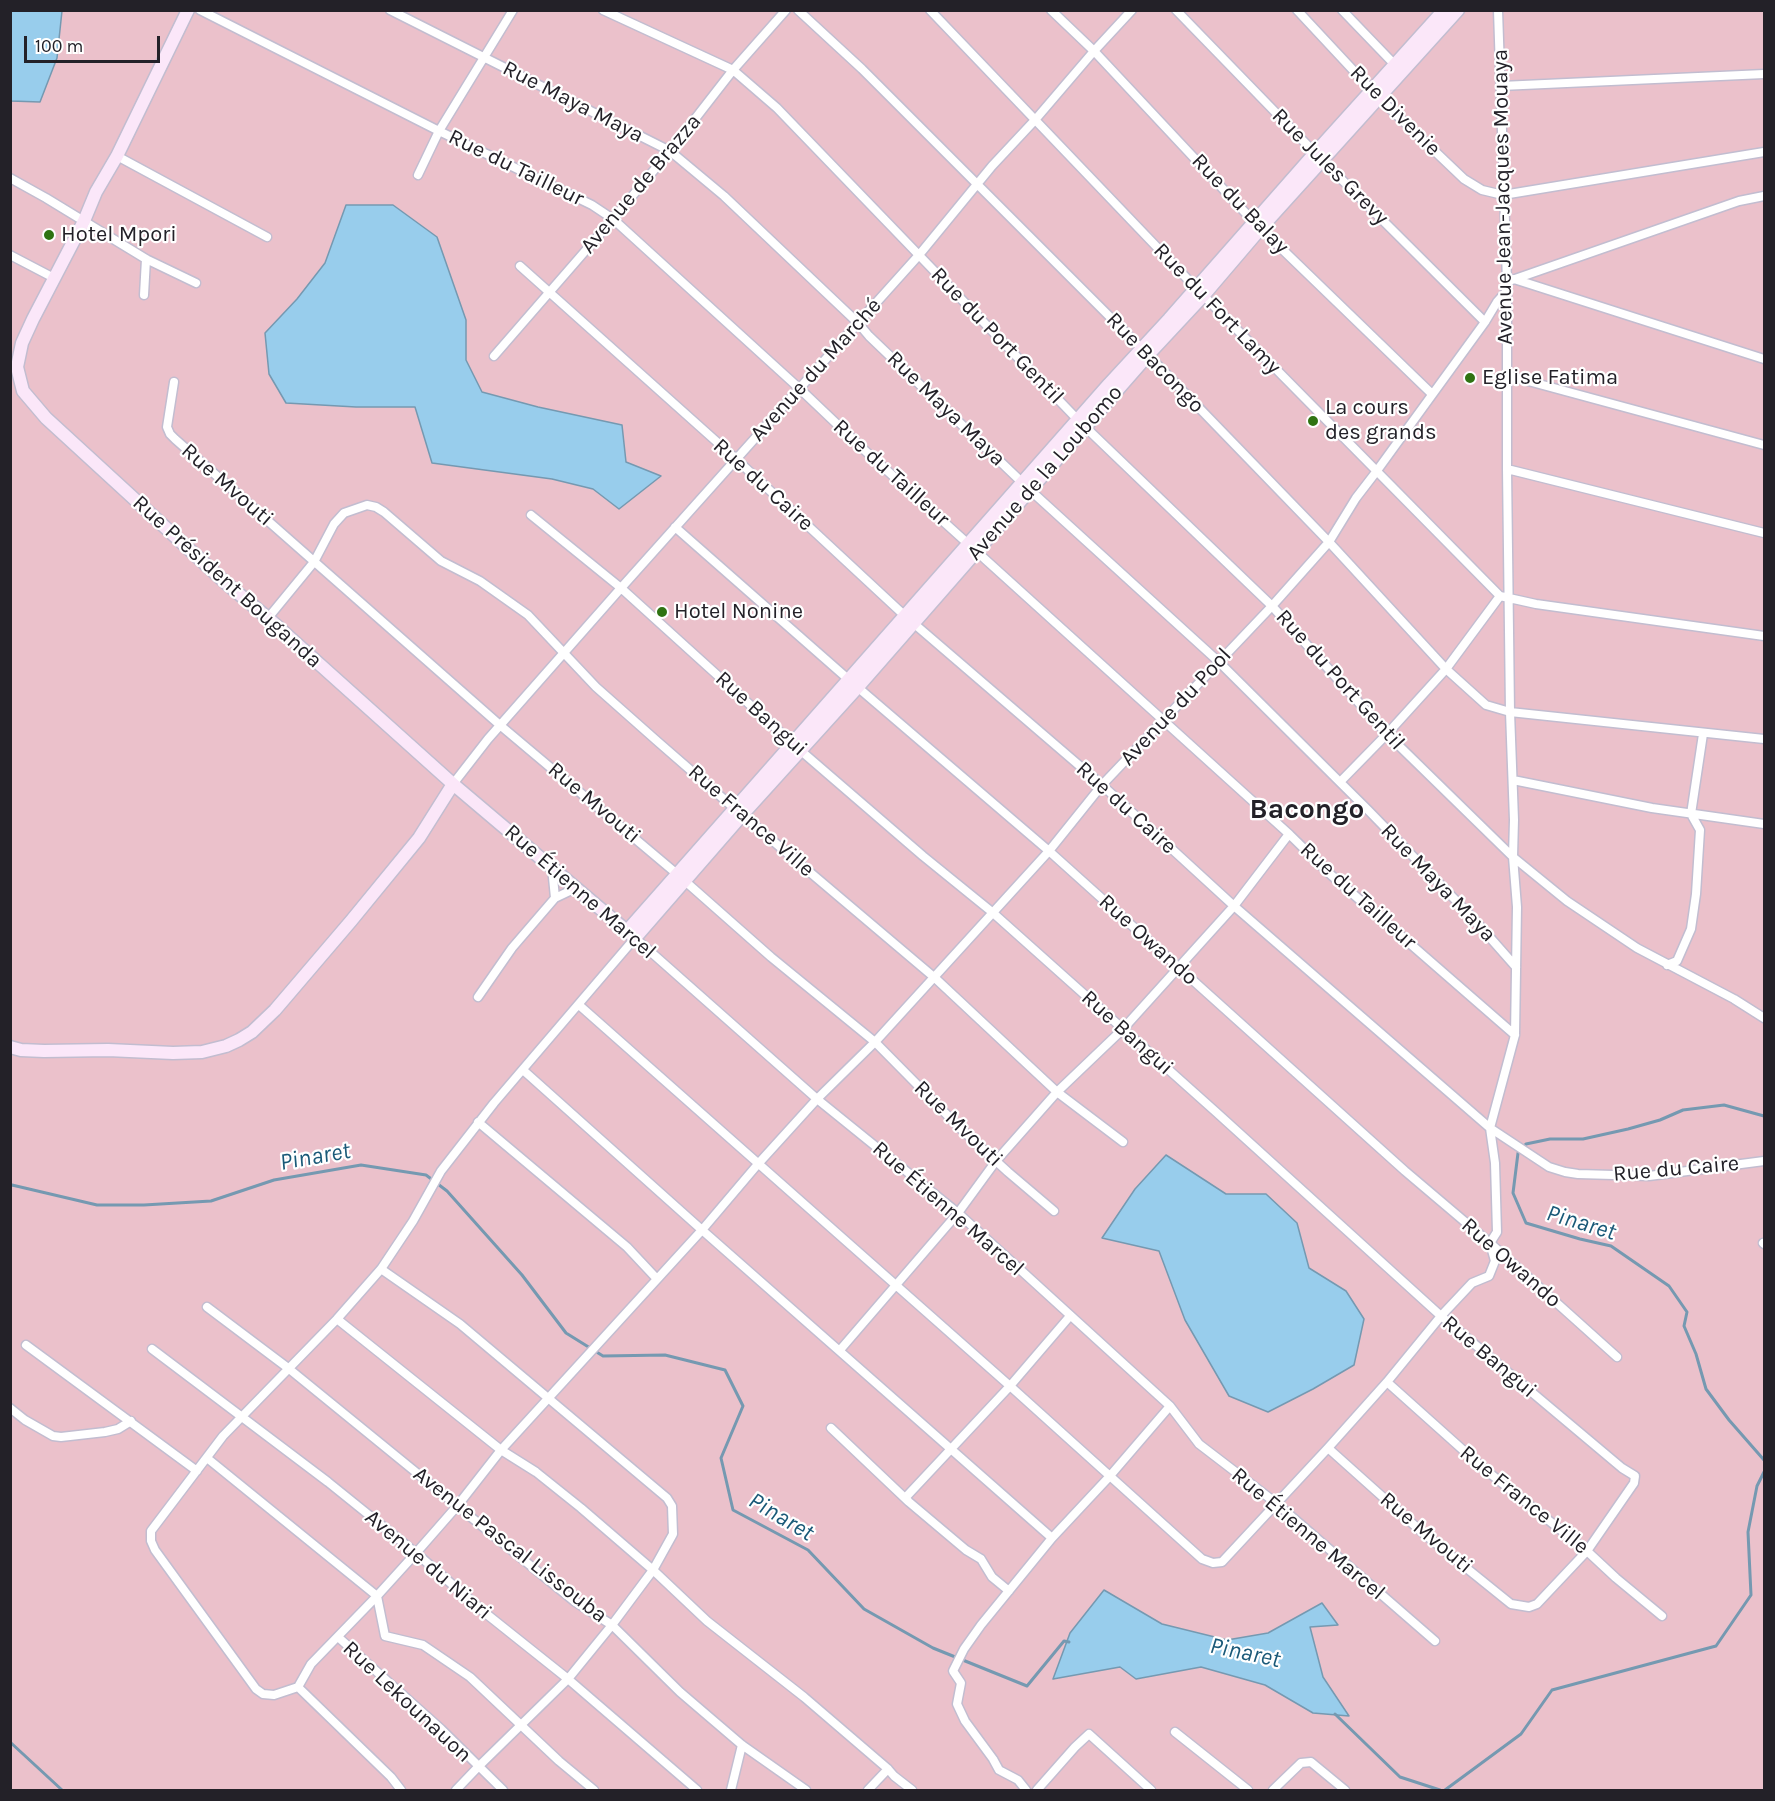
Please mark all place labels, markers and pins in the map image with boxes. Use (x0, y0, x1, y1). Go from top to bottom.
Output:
place label: Hotel Mpori (61, 222, 177, 248)
marker: Hotel Mpori (42, 228, 56, 242)
place label: Eglise Fatima (1482, 365, 1618, 391)
marker: Eglise Fatima (1463, 371, 1477, 385)
place label: La cours des grands (1325, 395, 1436, 446)
marker: La cours des grands (1306, 414, 1320, 428)
place label: Hotel Nonine (674, 599, 803, 625)
marker: Hotel Nonine (655, 605, 669, 619)

